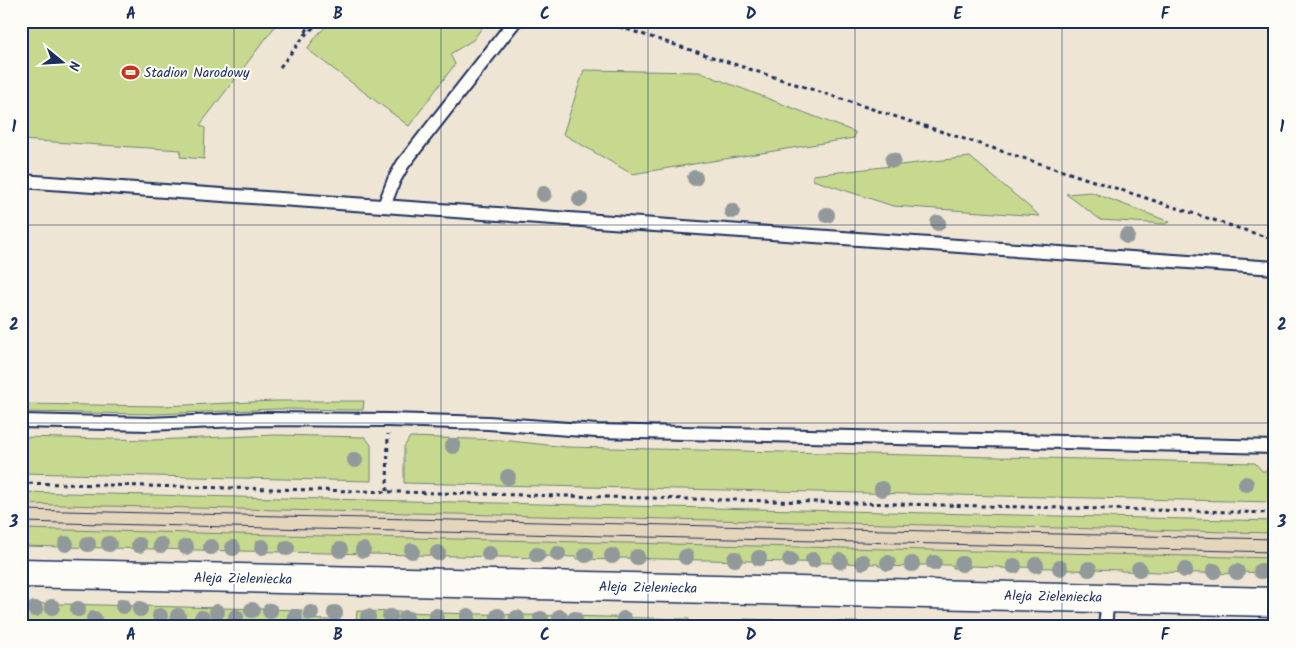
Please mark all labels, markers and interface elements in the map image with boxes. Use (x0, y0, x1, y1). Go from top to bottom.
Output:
text: A (126, 2, 136, 27)
text: B (333, 2, 343, 27)
text: C (540, 2, 550, 27)
text: D (746, 2, 757, 27)
text: E (954, 2, 964, 27)
text: F (1161, 2, 1171, 27)
north arrow (38, 38, 88, 88)
text: N (62, 58, 85, 73)
place label: Stadion Narodowy (144, 62, 250, 84)
sports icon: Stadion Narodowy (120, 63, 140, 83)
text: 1 (12, 115, 17, 140)
text: 1 (1280, 115, 1285, 140)
text: 2 (9, 313, 19, 338)
text: 2 (1277, 313, 1287, 338)
text: 3 (9, 510, 19, 535)
text: 3 (1277, 510, 1287, 535)
street label: Aleja Zieleniecka (194, 567, 292, 591)
street label: Aleja Zieleniecka (599, 576, 697, 600)
street label: Aleja Zieleniecka (1004, 585, 1102, 609)
text: A (126, 623, 136, 648)
text: B (333, 623, 343, 648)
text: C (540, 623, 550, 648)
text: D (746, 623, 757, 648)
text: E (954, 623, 964, 648)
text: F (1161, 623, 1171, 648)

